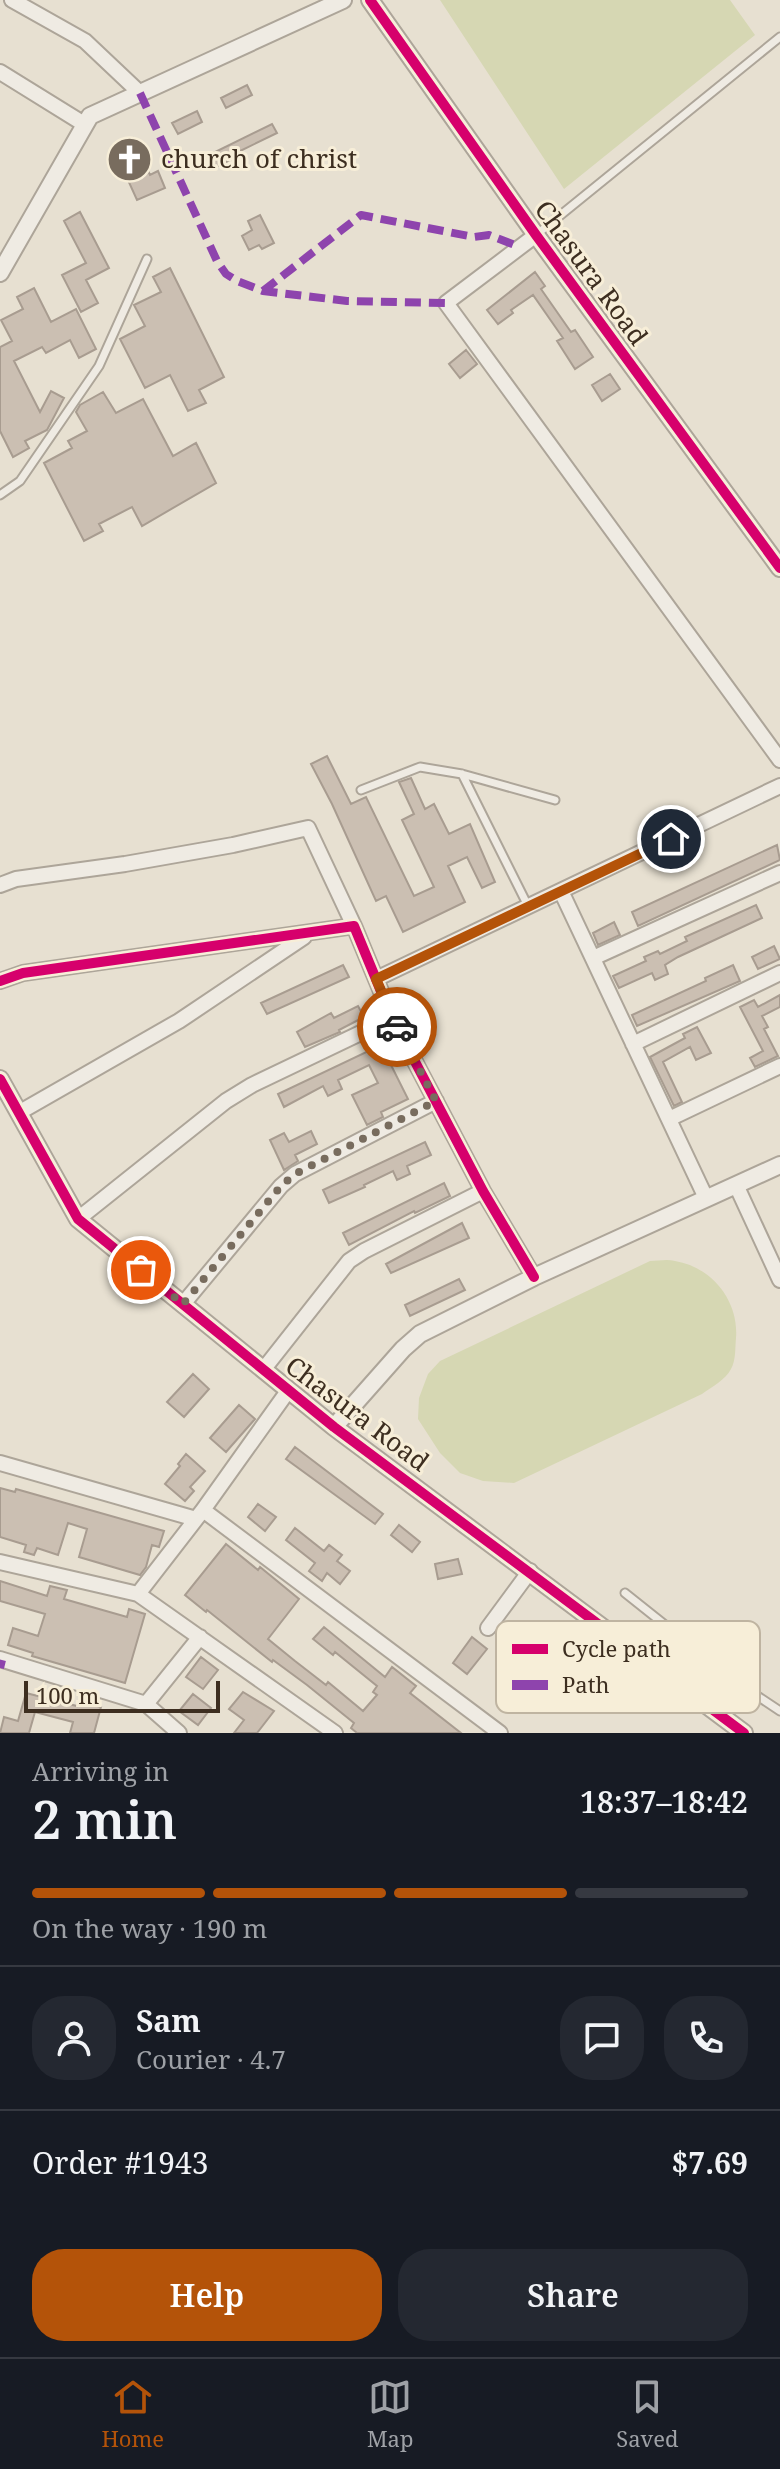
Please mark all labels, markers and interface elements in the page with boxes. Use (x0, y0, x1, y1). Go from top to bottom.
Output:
church icon: church of christ (106, 135, 154, 183)
place label: church of christ (161, 140, 357, 176)
street label: Chasura Road (527, 193, 657, 352)
pin (637, 805, 705, 873)
icon: home (649, 817, 693, 861)
courier (357, 987, 437, 1067)
icon: car (375, 1005, 419, 1049)
pin (107, 1236, 175, 1304)
icon: bag (119, 1248, 163, 1292)
street label: Chasura Road (278, 1347, 437, 1479)
legend (496, 1621, 760, 1713)
text: Cycle path (562, 1633, 671, 1663)
text: Path (562, 1669, 609, 1699)
scale bar (24, 1677, 220, 1713)
text: 100 m (36, 1680, 99, 1710)
text: Arriving in (32, 1753, 169, 1789)
text: 18:37–18:42 (580, 1781, 748, 1822)
text: 2 min (32, 1783, 177, 1854)
text: On the way · 190 m (32, 1910, 267, 1946)
button: person (32, 1996, 116, 2080)
button: chat (560, 1996, 644, 2080)
button: phone (664, 1996, 748, 2080)
text: Sam (136, 2000, 201, 2041)
text: Courier · 4.7 (136, 2041, 286, 2077)
text: Order #1943 (32, 2142, 209, 2183)
text: $7.69 (671, 2142, 748, 2183)
button: Help (32, 2249, 382, 2341)
button: Share (398, 2249, 748, 2341)
tab: Home (101, 2375, 164, 2453)
tab: Map (367, 2375, 413, 2453)
tab: Saved (616, 2375, 679, 2453)

